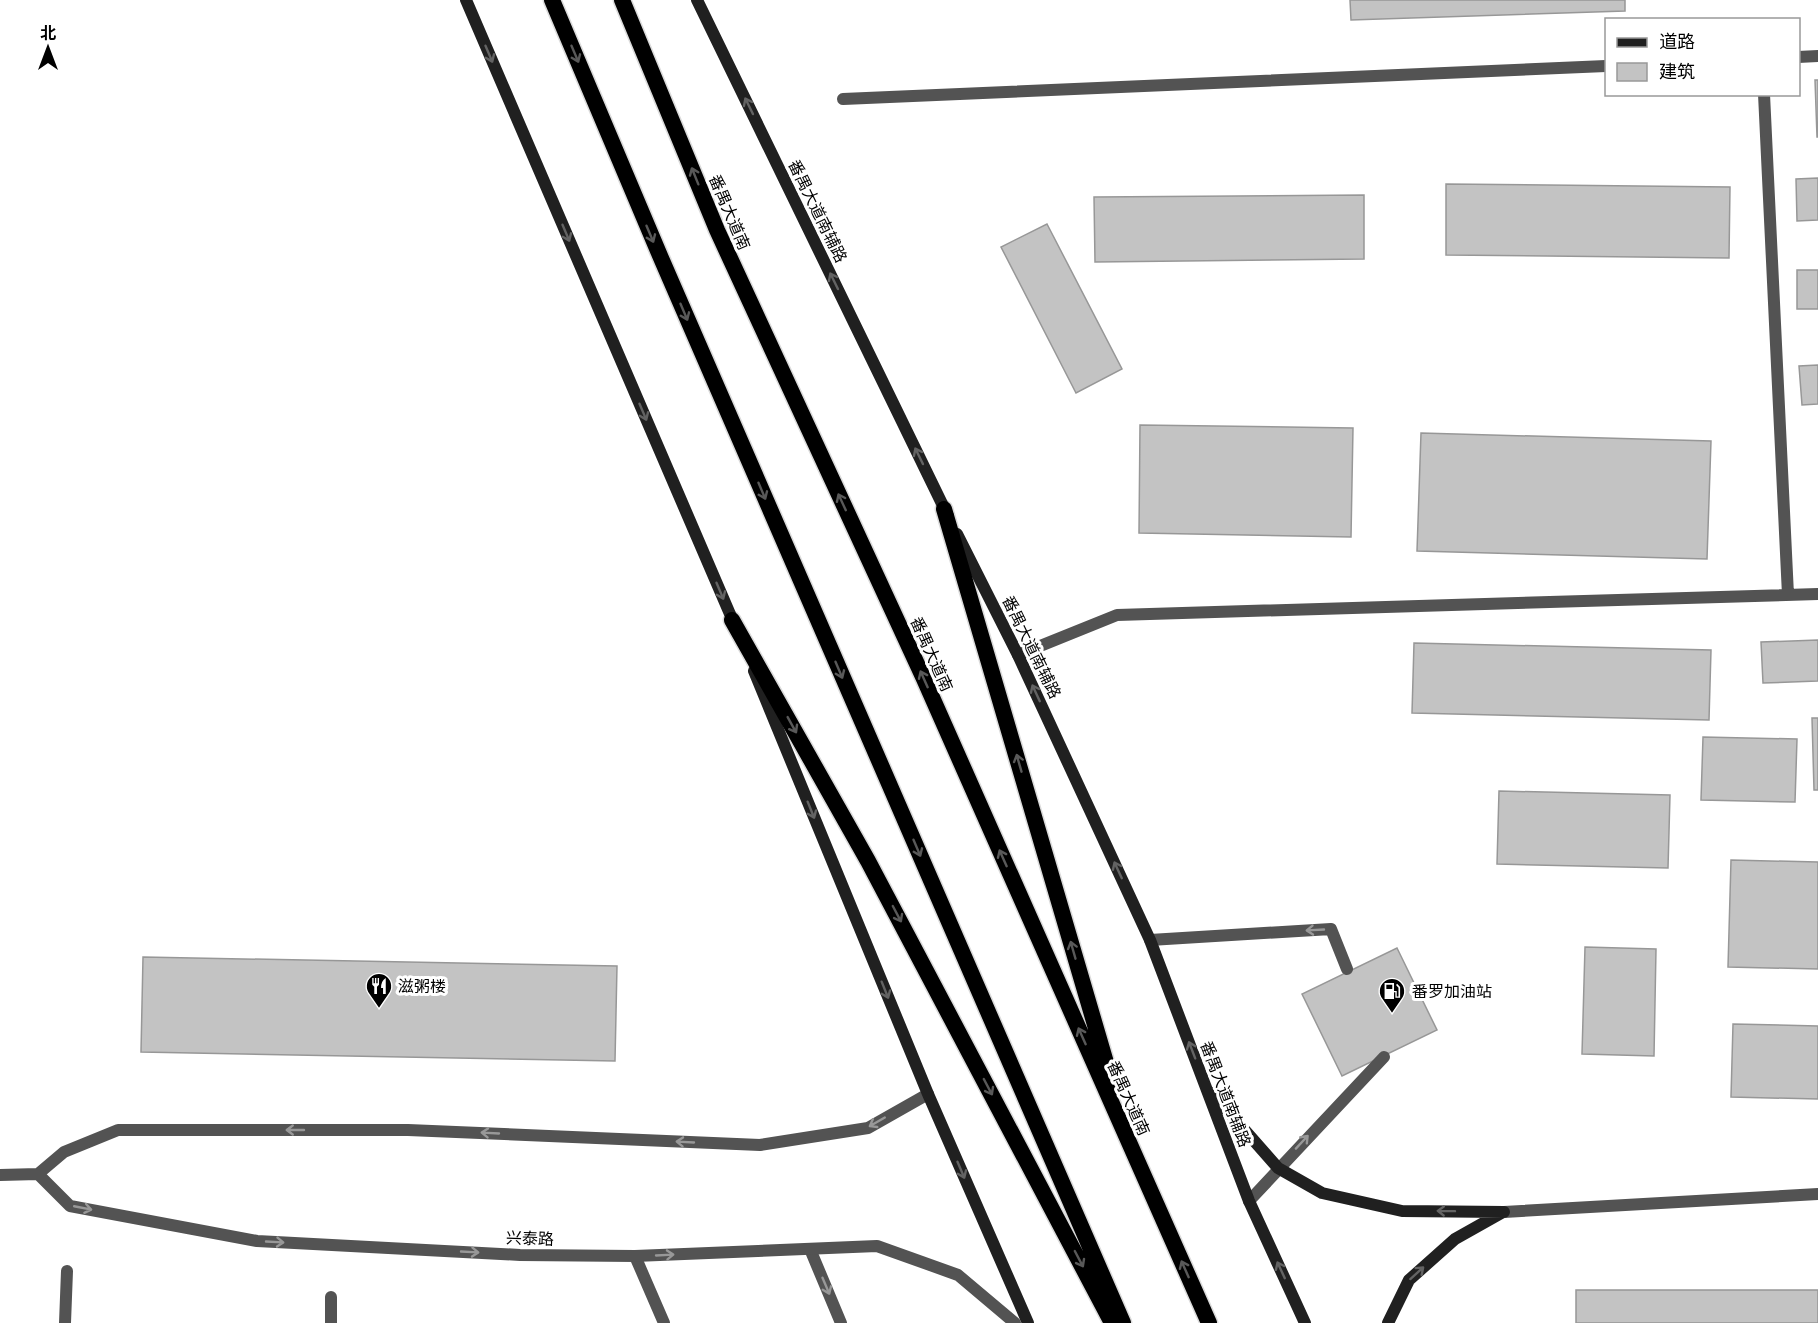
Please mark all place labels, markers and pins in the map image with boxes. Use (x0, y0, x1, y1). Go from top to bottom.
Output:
restaurant icon: 滋粥楼 (364, 971, 394, 1009)
fuel station icon: 番罗加油站 (1377, 976, 1407, 1014)
place label: 滋粥楼 (398, 977, 446, 996)
place label: 番罗加油站 (1412, 982, 1492, 1001)

